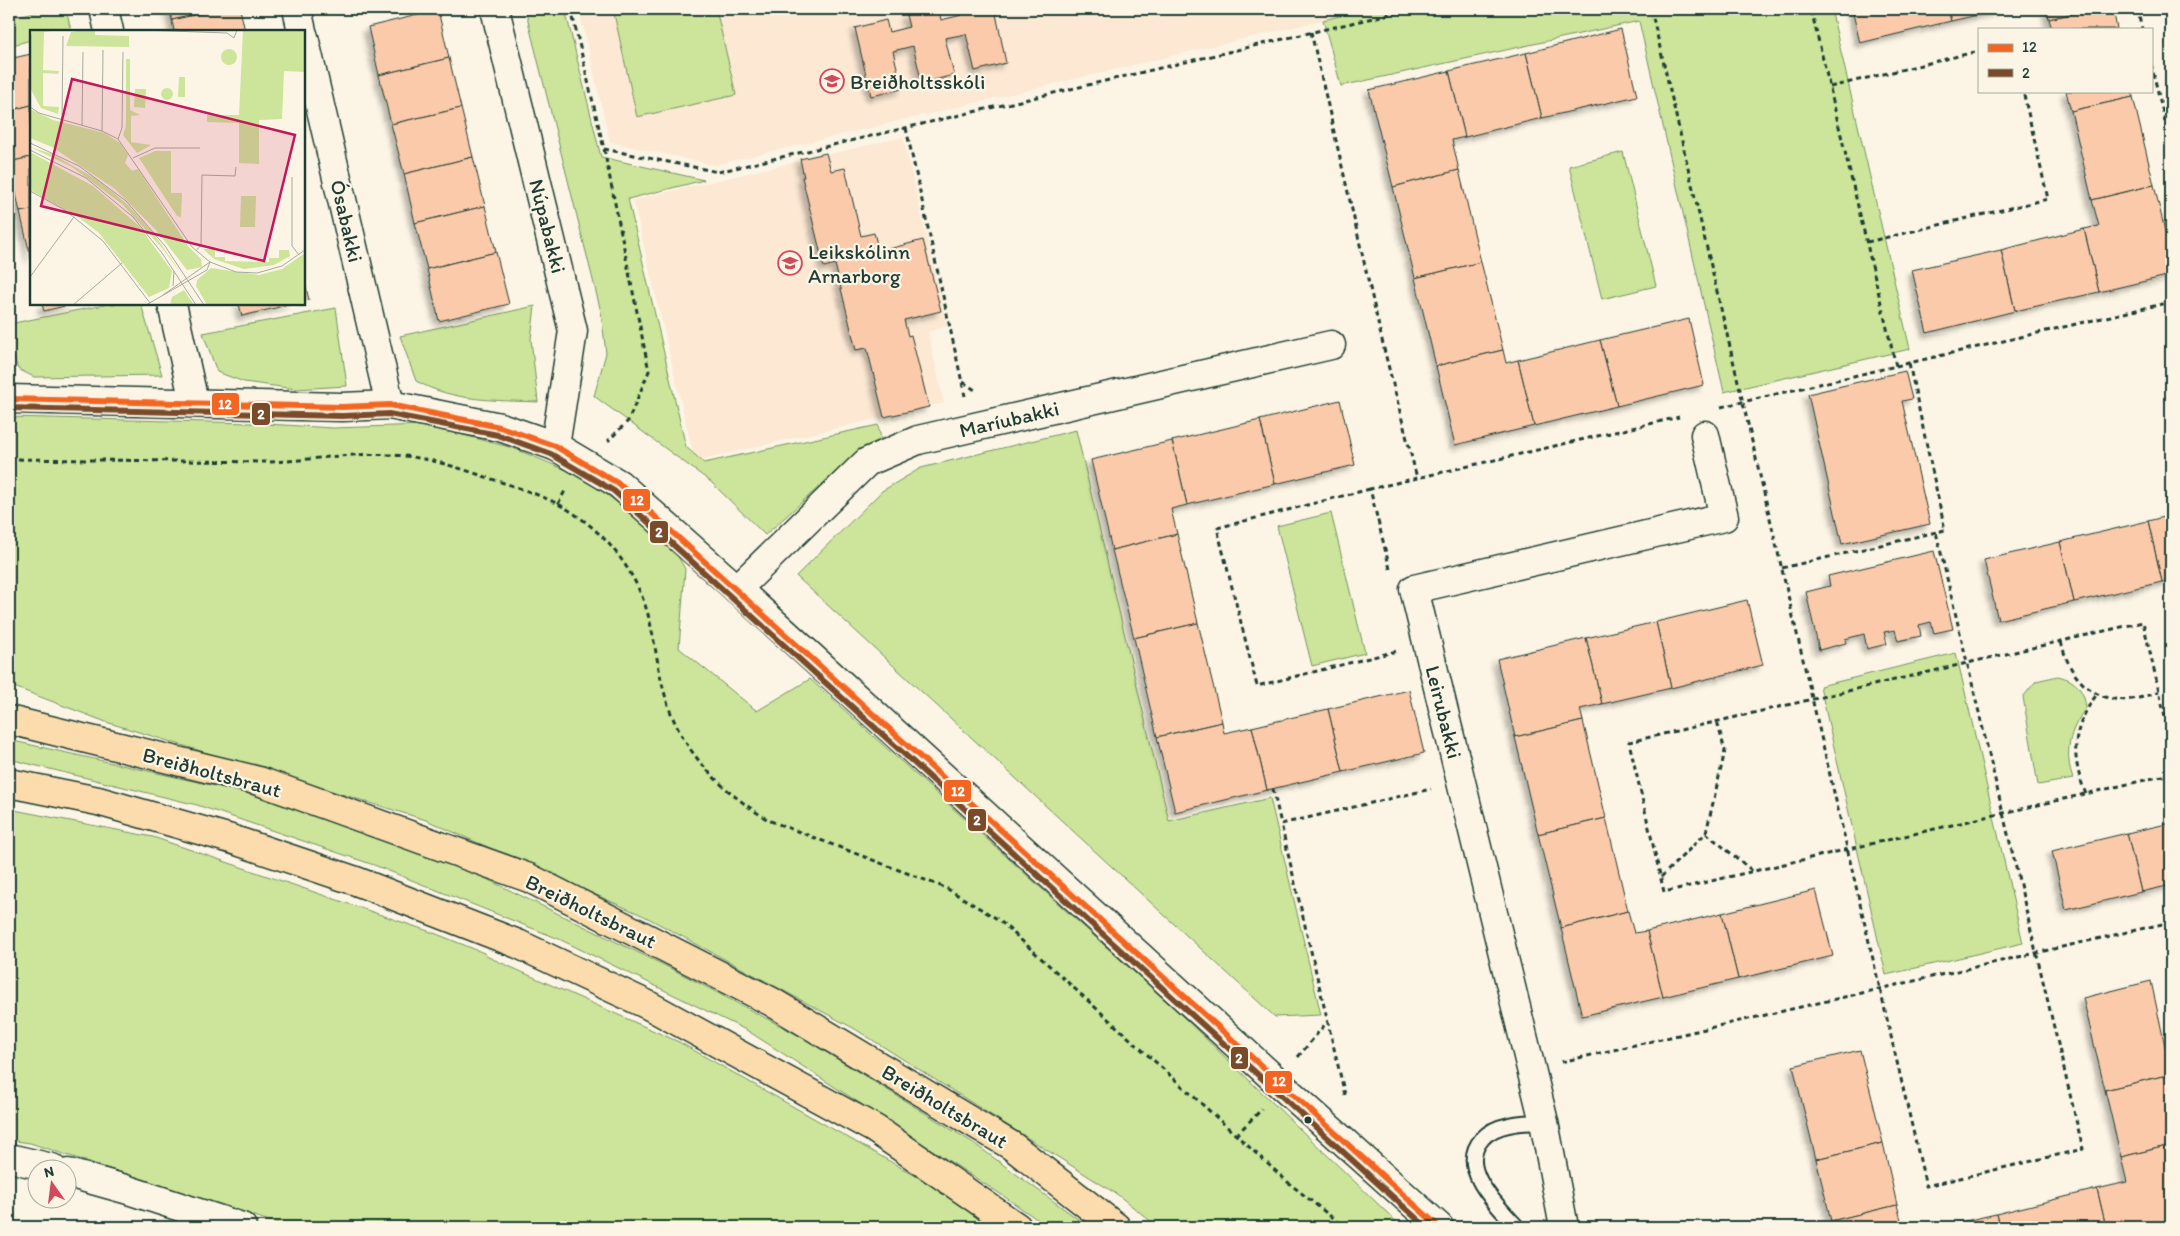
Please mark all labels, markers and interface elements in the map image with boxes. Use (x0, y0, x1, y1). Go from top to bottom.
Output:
legend (1978, 28, 2152, 92)
inset map (30, 30, 305, 305)
text: 12 (2022, 38, 2037, 56)
text: 2 (2022, 64, 2030, 82)
school or university icon: Breiðholtsskóli (819, 68, 845, 94)
place label: Breiðholtsskóli (850, 69, 985, 94)
street label: Núpabakki (524, 176, 572, 276)
street label: Ósabakki (325, 177, 369, 265)
place label: Leikskólinn Arnarborg (808, 239, 910, 288)
school or university icon: Leikskólinn Arnarborg (777, 250, 803, 276)
line badge: 12 (211, 392, 240, 416)
street label: Maríubakki (957, 395, 1061, 443)
text: 12 (218, 396, 233, 413)
line badge: 2 (251, 402, 271, 426)
text: 2 (257, 406, 265, 423)
line badge: 12 (622, 488, 651, 512)
text: 12 (630, 492, 645, 509)
line badge: 2 (649, 520, 669, 544)
text: 2 (655, 524, 663, 541)
street label: Leirubakki (1420, 663, 1468, 761)
street label: Breiðholtsbraut (140, 741, 284, 803)
line badge: 12 (943, 779, 972, 803)
text: 12 (951, 783, 966, 800)
line badge: 2 (967, 808, 987, 832)
text: 2 (973, 812, 981, 829)
street label: Breiðholtsbraut (521, 869, 661, 954)
line badge: 2 (1230, 1046, 1249, 1070)
text: 2 (1235, 1050, 1243, 1067)
street label: Breiðholtsbraut (877, 1059, 1013, 1153)
line badge: 12 (1264, 1070, 1293, 1094)
text: 12 (1272, 1073, 1287, 1090)
unlabelled marker (1303, 1115, 1313, 1125)
north arrow (28, 1158, 78, 1208)
text: N (42, 1162, 56, 1181)

